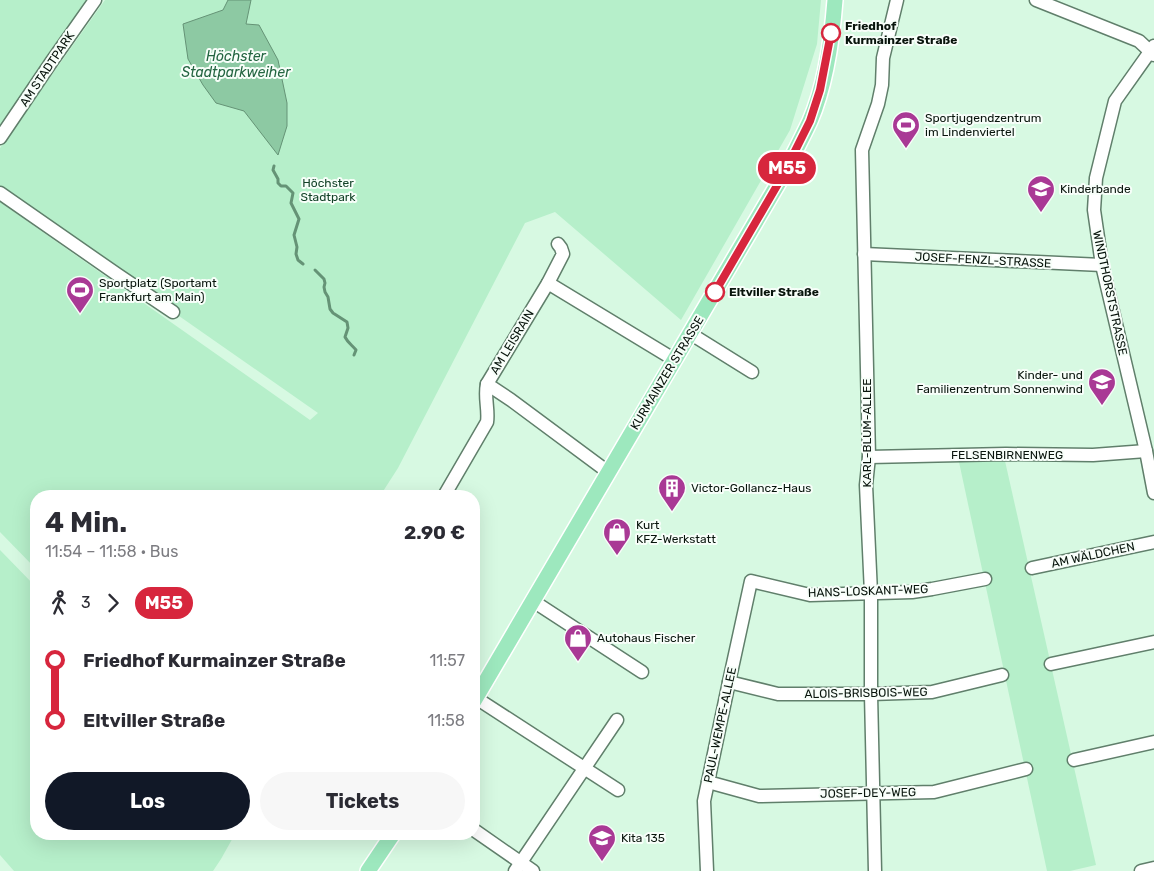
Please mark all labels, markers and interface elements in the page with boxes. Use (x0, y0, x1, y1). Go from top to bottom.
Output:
place label: Friedhof Kurmainzer Straße (845, 19, 957, 47)
marker: Friedhof Kurmainzer Straße (821, 23, 841, 43)
street label: AM STADTPARK (17, 28, 78, 109)
water label: Höchster Stadtparkweiher (181, 48, 291, 81)
sports icon: Sportjugendzentrum im Lindenviertel (891, 110, 921, 149)
place label: Sportjugendzentrum im Lindenviertel (925, 111, 1041, 139)
line badge: M55 (758, 152, 816, 184)
text: M55 (768, 157, 806, 179)
school or university icon: Kinderbande (1026, 174, 1056, 213)
park label: Höchster Stadtpark (300, 176, 356, 204)
place label: Kinderbande (1060, 182, 1131, 196)
street label: WINDTHORSTSTRASSE (1090, 229, 1130, 357)
street label: JOSEF-FENZL-STRASSE (914, 249, 1052, 271)
sports icon: Sportplatz (Sportamt Frankfurt am Main) (65, 275, 95, 314)
place label: Sportplatz (Sportamt Frankfurt am Main) (99, 276, 217, 304)
marker: Eltviller Straße (705, 282, 725, 302)
place label: Eltviller Straße (729, 285, 819, 299)
street label: AM LEISRAIN (487, 307, 537, 377)
street label: KURMAINZER STRASSE (627, 314, 707, 432)
school or university icon: Kinder- und Familienzentrum Sonnenwind (1087, 367, 1117, 406)
place label: Kinder- und Familienzentrum Sonnenwind (917, 368, 1083, 396)
street label: KARL-BLUM-ALLEE (860, 379, 874, 487)
street label: FELSENBIRNENWEG (951, 448, 1063, 462)
building icon: Victor-Gollancz-Haus (657, 473, 687, 512)
place label: Victor-Gollancz-Haus (691, 481, 811, 495)
text: 4 Min. (45, 506, 127, 539)
shop icon: Kurt KFZ-Werkstatt (602, 517, 632, 556)
place label: Kurt KFZ-Werkstatt (636, 518, 716, 546)
text: 2.90 € (404, 521, 465, 544)
street label: AM WÄLDCHEN (1050, 539, 1136, 571)
text: 11:54 – 11:58 · Bus (45, 542, 178, 561)
street label: HANS-LOSKANT-WEG (807, 582, 929, 600)
icon: walk (45, 589, 73, 617)
icon: forward (99, 589, 127, 617)
text: M55 (145, 592, 183, 614)
text: 3 (81, 593, 91, 612)
shop icon: Autohaus Fischer (563, 623, 593, 662)
place label: Autohaus Fischer (597, 631, 696, 645)
text: Friedhof Kurmainzer Straße (83, 649, 346, 672)
text: 11:57 (429, 651, 465, 670)
street label: PAUL-WEMPE-ALLEE (701, 666, 739, 784)
street label: ALOIS-BRISBOIS-WEG (804, 685, 928, 701)
text: Eltviller Straße (83, 709, 225, 732)
text: 11:58 (428, 711, 465, 730)
button: Los (45, 772, 250, 830)
button: Tickets (260, 772, 465, 830)
street label: JOSEF-DEY-WEG (820, 785, 916, 801)
school or university icon: Kita 135 (587, 823, 617, 862)
place label: Kita 135 (621, 831, 665, 845)

